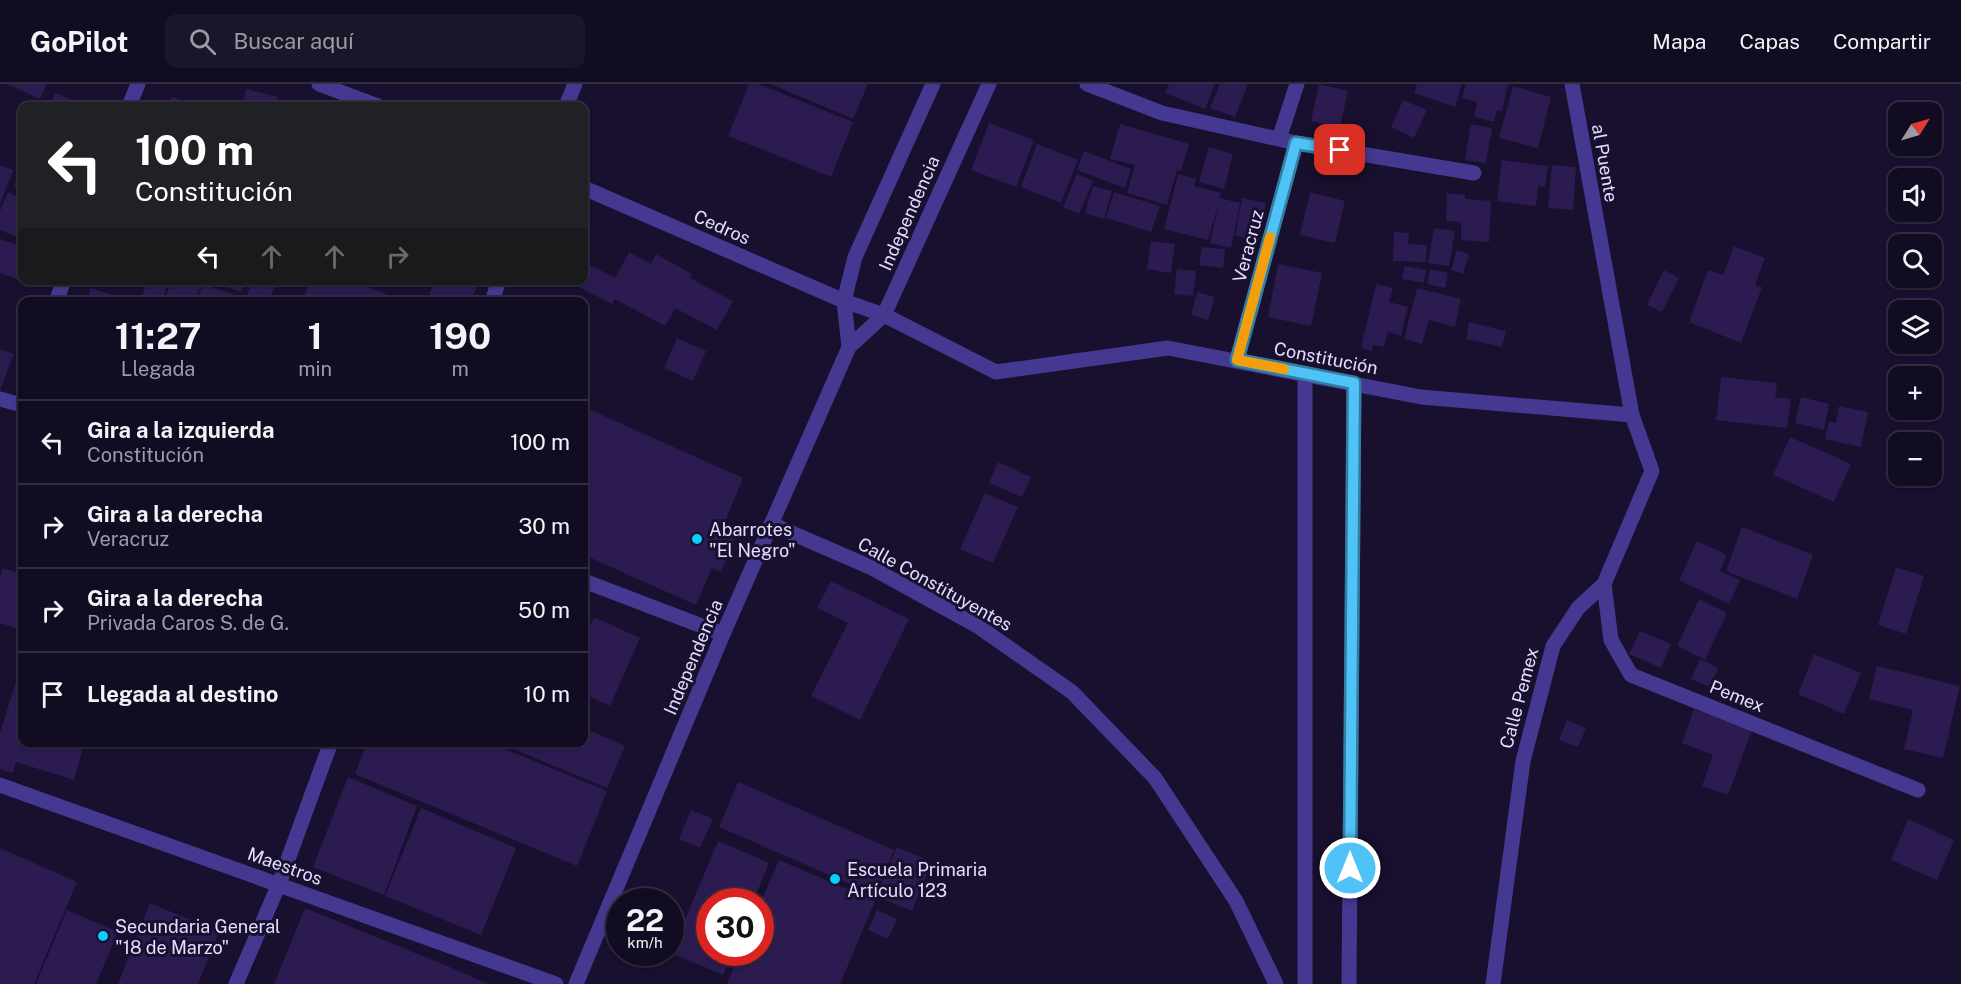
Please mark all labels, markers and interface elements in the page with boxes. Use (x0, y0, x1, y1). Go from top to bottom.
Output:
search box (165, 14, 585, 68)
text: GoPilot (30, 25, 129, 58)
icon: search (186, 25, 219, 58)
text: Buscar aquí (234, 28, 354, 54)
text: Mapa (1652, 29, 1706, 54)
text: Capas (1739, 29, 1800, 54)
text: Compartir (1833, 29, 1931, 54)
north arrow (1888, 102, 1942, 156)
map controls (1888, 102, 1942, 486)
street label: al Puente (1588, 122, 1622, 204)
pin (1314, 124, 1365, 175)
text: 100 m (135, 125, 254, 174)
icon: left (36, 126, 114, 204)
icon: arrive (1323, 133, 1356, 166)
street label: Independencia (874, 152, 944, 274)
button: sound (1888, 168, 1942, 222)
text: Constitución (135, 175, 293, 207)
street label: Cedros (691, 205, 753, 249)
street label: Veracruz (1228, 208, 1268, 284)
button: search (1888, 234, 1942, 288)
icon: left (192, 240, 225, 273)
icon: ahead (255, 240, 288, 273)
icon: ahead (318, 240, 351, 273)
icon: right (381, 240, 414, 273)
button: layers (1888, 300, 1942, 354)
text: 11:27 (115, 315, 201, 357)
text: 1 (307, 315, 323, 357)
text: 190 (429, 315, 491, 357)
street label: Constitución (1272, 338, 1380, 378)
text: Llegada (121, 357, 195, 381)
text: min (298, 357, 332, 381)
text: m (451, 357, 469, 381)
button: + (1888, 366, 1942, 420)
text: Gira a la izquierda (87, 417, 274, 443)
icon: left (36, 426, 69, 459)
text: 100 m (510, 429, 570, 455)
button: − (1888, 432, 1942, 486)
text: Constitución (87, 443, 204, 467)
text: Gira a la derecha (87, 501, 263, 527)
icon: right (36, 510, 69, 543)
text: 30 m (518, 513, 570, 539)
place label: Abarrotes "El Negro" (709, 519, 796, 561)
text: Veracruz (87, 527, 169, 551)
marker: Abarrotes "El Negro" (690, 532, 704, 546)
street label: Calle Constituyentes (854, 533, 1016, 635)
text: Gira a la derecha (87, 585, 263, 611)
icon: right (36, 594, 69, 627)
street label: Independencia (659, 596, 727, 718)
text: 50 m (518, 597, 570, 623)
text: Privada Caros S. de G. (87, 611, 289, 635)
street label: Calle Pemex (1495, 645, 1543, 751)
street label: Pemex (1707, 676, 1767, 716)
icon: arrive (36, 678, 69, 711)
text: Llegada al destino (87, 681, 278, 707)
text: 10 m (523, 681, 570, 707)
position arrow (1318, 836, 1382, 900)
street label: Maestros (245, 843, 325, 889)
place label: Escuela Primaria Artículo 123 (847, 859, 987, 901)
marker: Escuela Primaria Artículo 123 (828, 872, 842, 886)
speed limit sign: 30 (696, 888, 774, 966)
text: 22 (626, 902, 664, 938)
place label: Secundaria General "18 de Marzo" (115, 916, 281, 958)
marker: Secundaria General "18 de Marzo" (96, 929, 110, 943)
text: km/h (627, 934, 663, 951)

